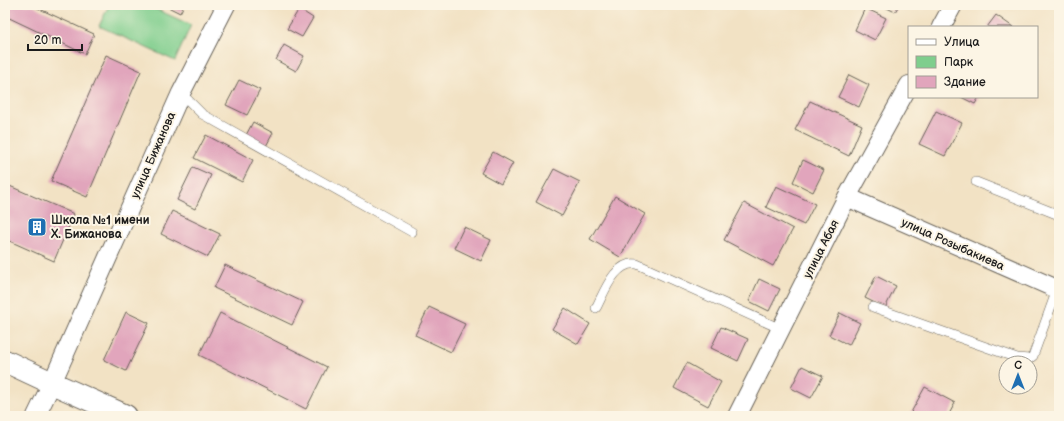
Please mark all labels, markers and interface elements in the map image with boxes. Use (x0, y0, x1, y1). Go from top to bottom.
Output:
scale bar (28, 26, 82, 52)
legend (908, 26, 1038, 98)
text: 20 m (34, 33, 61, 48)
text: Улица (944, 35, 980, 50)
text: Парк (944, 55, 974, 70)
text: Здание (944, 75, 986, 90)
street label: улица Бижанова (128, 110, 179, 201)
place label: Школа №1 имени Х. Бижанова (50, 213, 150, 242)
street label: улица Розыбакиева (899, 215, 1007, 274)
building icon: Школа №1 имени Х. Бижанова (26, 216, 48, 238)
street label: улица Абая (800, 217, 843, 281)
north arrow (998, 355, 1038, 395)
text: С (1014, 359, 1022, 372)

